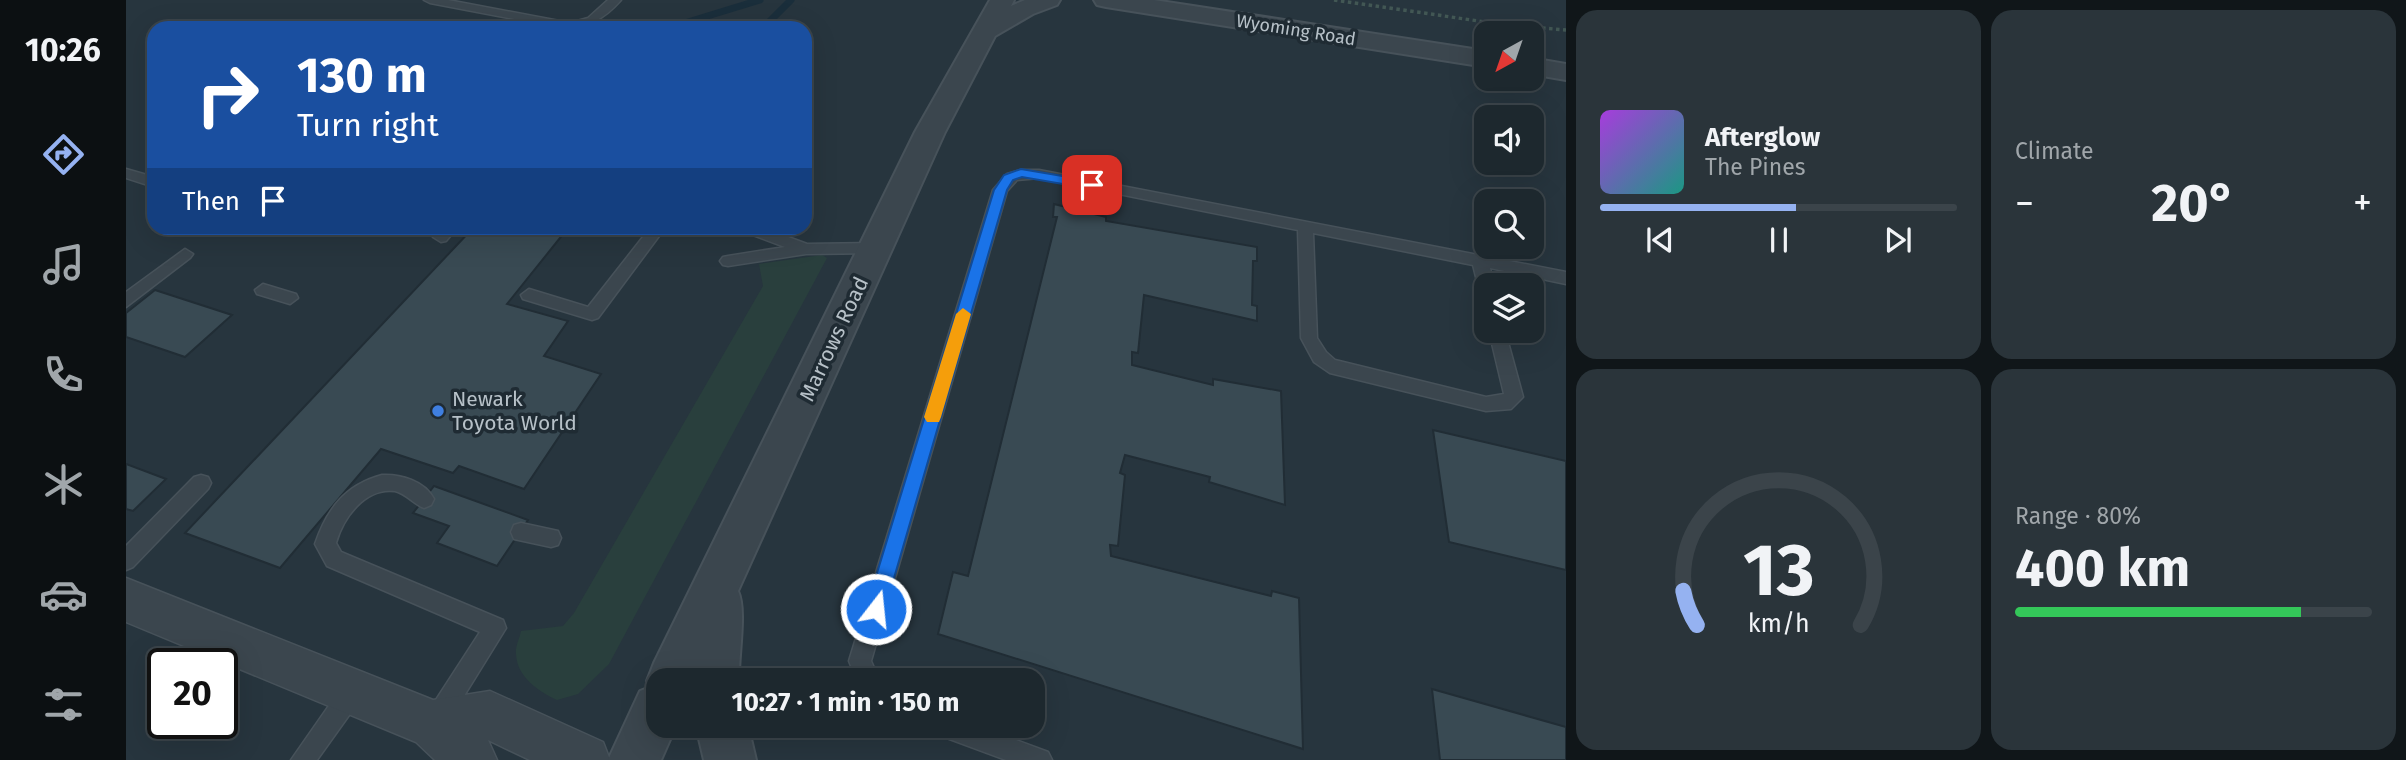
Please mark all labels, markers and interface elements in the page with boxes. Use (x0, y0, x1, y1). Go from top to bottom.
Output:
street label: Wyoming Road (1235, 10, 1357, 50)
north arrow (1474, 21, 1544, 91)
map controls (1474, 21, 1544, 343)
text: 10:26 (25, 31, 101, 69)
text: 130 m (297, 46, 427, 105)
icon: right (182, 49, 273, 140)
button: sound (1474, 105, 1544, 175)
text: Turn right (297, 106, 439, 144)
text: Afterglow (1705, 122, 1820, 153)
icon: directions (39, 130, 88, 179)
text: Climate (2015, 137, 2094, 165)
text: The Pines (1705, 153, 1806, 181)
pin (1062, 155, 1122, 215)
icon: arrive (1073, 166, 1111, 204)
text: 20° (2151, 172, 2236, 235)
text: − (2015, 180, 2034, 226)
text: + (2353, 180, 2372, 226)
icon: arrive (254, 182, 292, 220)
text: Then (182, 186, 240, 217)
button: search (1474, 189, 1544, 259)
icon: previous (1641, 221, 1679, 259)
icon: pause (1760, 221, 1798, 259)
icon: next (1879, 221, 1917, 259)
icon: music (39, 240, 88, 289)
street label: Marrows Road (794, 273, 874, 405)
button: layers (1474, 273, 1544, 343)
icon: phone (39, 350, 88, 399)
place label: Newark Toyota World (452, 386, 577, 436)
marker: Newark Toyota World (430, 403, 446, 419)
icon: climate (39, 460, 88, 509)
text: Range · 80% (2015, 502, 2141, 530)
text: 13 (1743, 528, 1814, 615)
text: 400 km (2015, 537, 2190, 600)
icon: car (39, 570, 88, 619)
position arrow (839, 572, 913, 646)
text: km/h (1748, 609, 1809, 639)
speed limit sign: 20 (147, 648, 238, 739)
icon: filters (39, 680, 88, 729)
text: 10:27 · 1 min · 150 m (732, 687, 959, 718)

